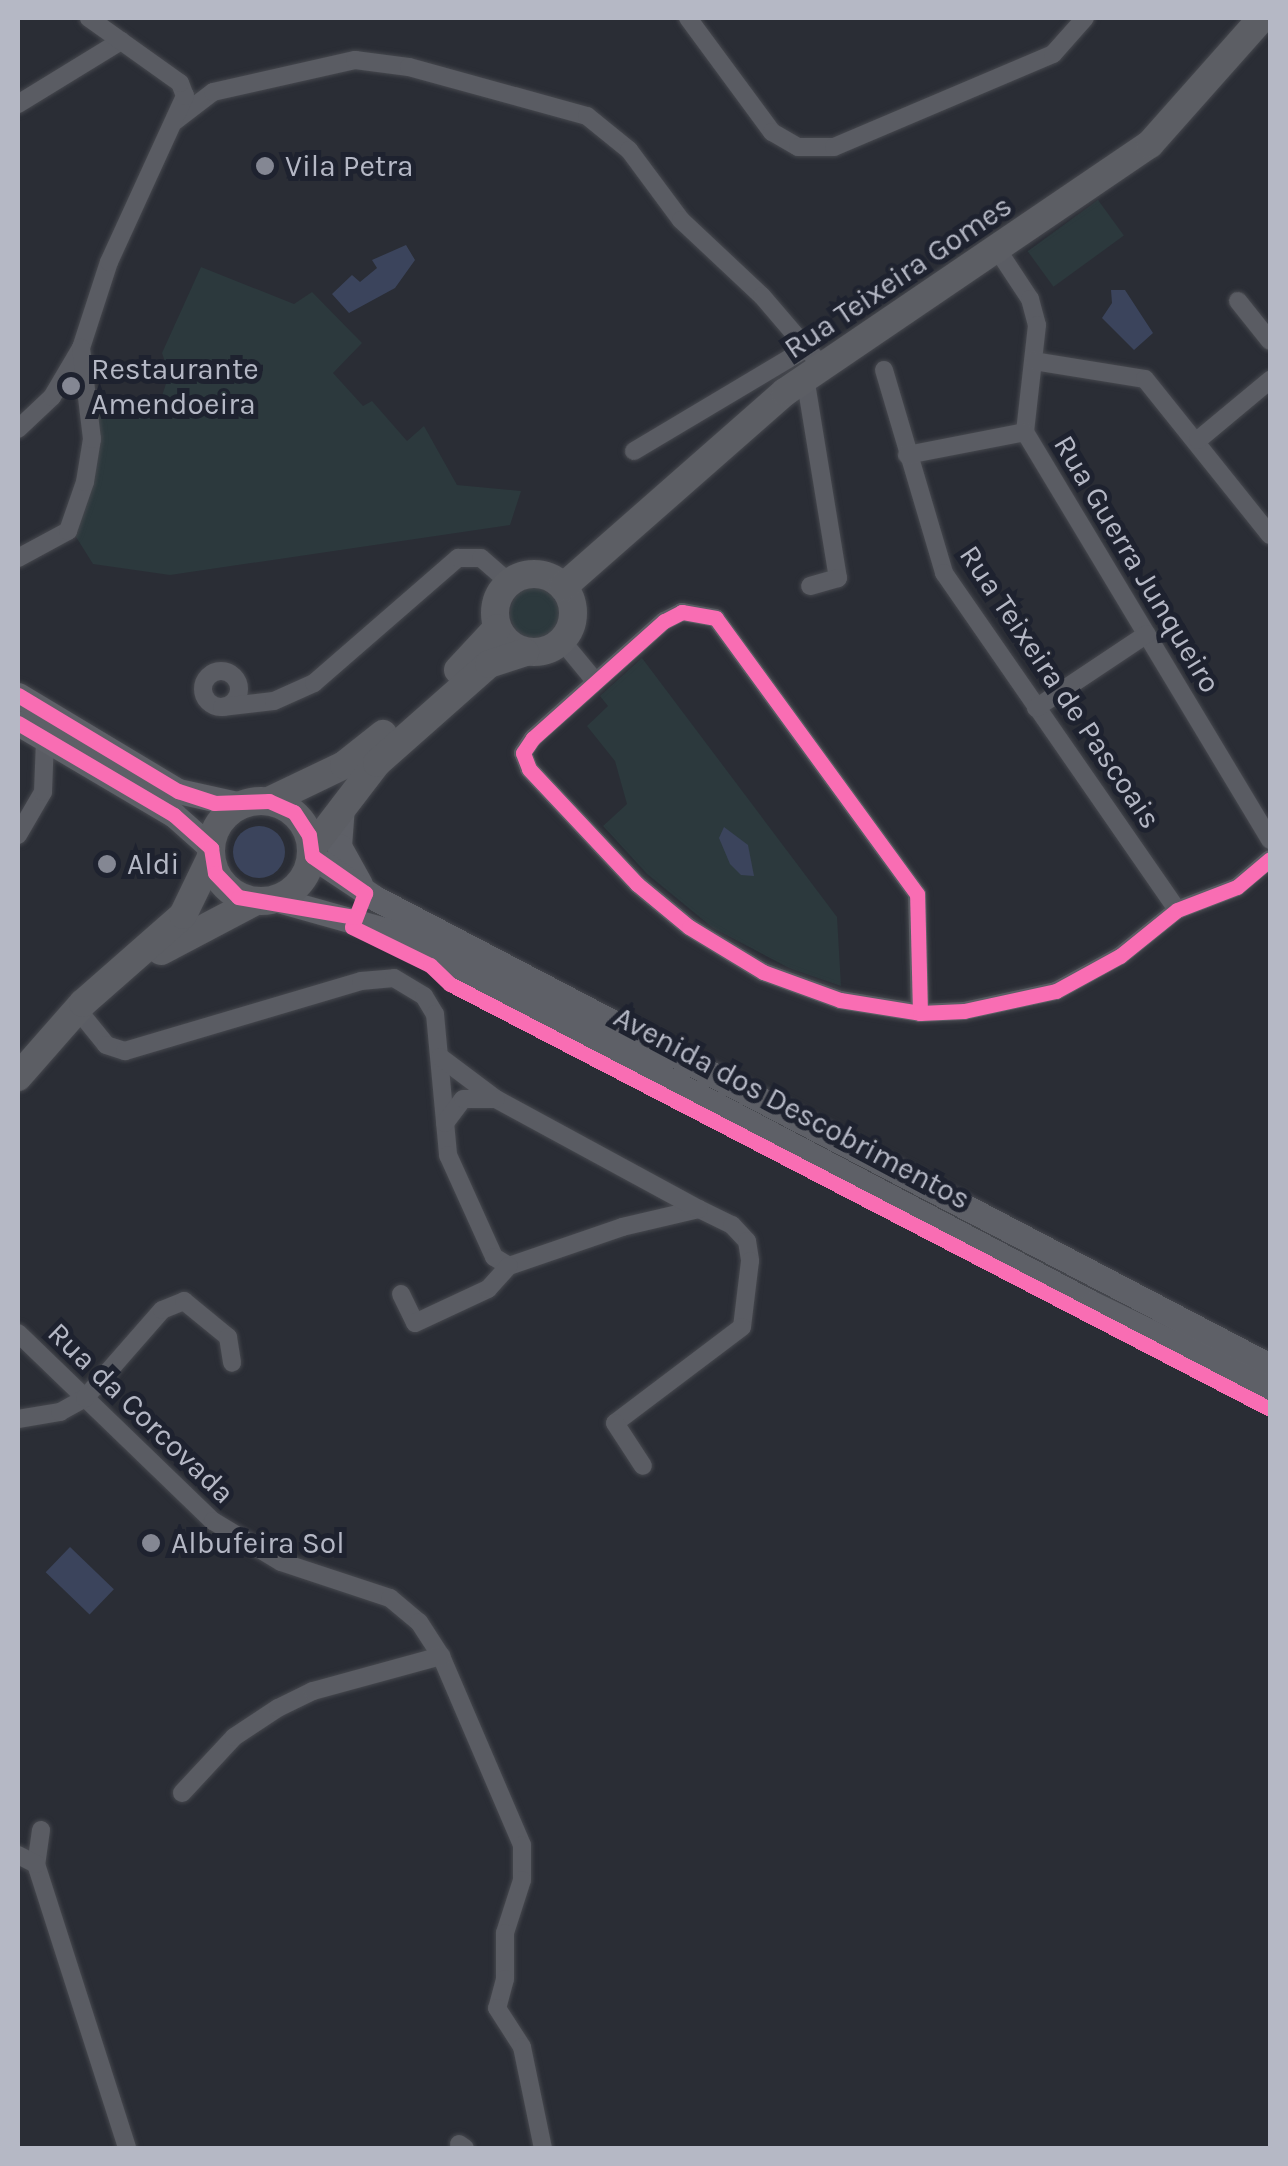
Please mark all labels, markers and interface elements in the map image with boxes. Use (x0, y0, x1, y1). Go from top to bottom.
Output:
place label: Vila Petra (285, 148, 414, 184)
marker: Vila Petra (254, 155, 276, 177)
street label: Rua Teixeira Gomes (778, 188, 1018, 366)
place label: Restaurante Amendoeira (91, 351, 259, 422)
marker: Restaurante Amendoeira (60, 375, 82, 397)
street label: Rua Guerra Junqueiro (1046, 429, 1228, 699)
street label: Rua Teixeira de Pascoais (952, 539, 1168, 835)
place label: Aldi (127, 846, 179, 882)
marker: Aldi (96, 853, 118, 875)
street label: Avenida dos Descobrimentos (608, 999, 976, 1217)
street label: Rua da Corcovada (40, 1315, 242, 1511)
place label: Albufeira Sol (171, 1525, 345, 1561)
marker: Albufeira Sol (140, 1532, 162, 1554)

